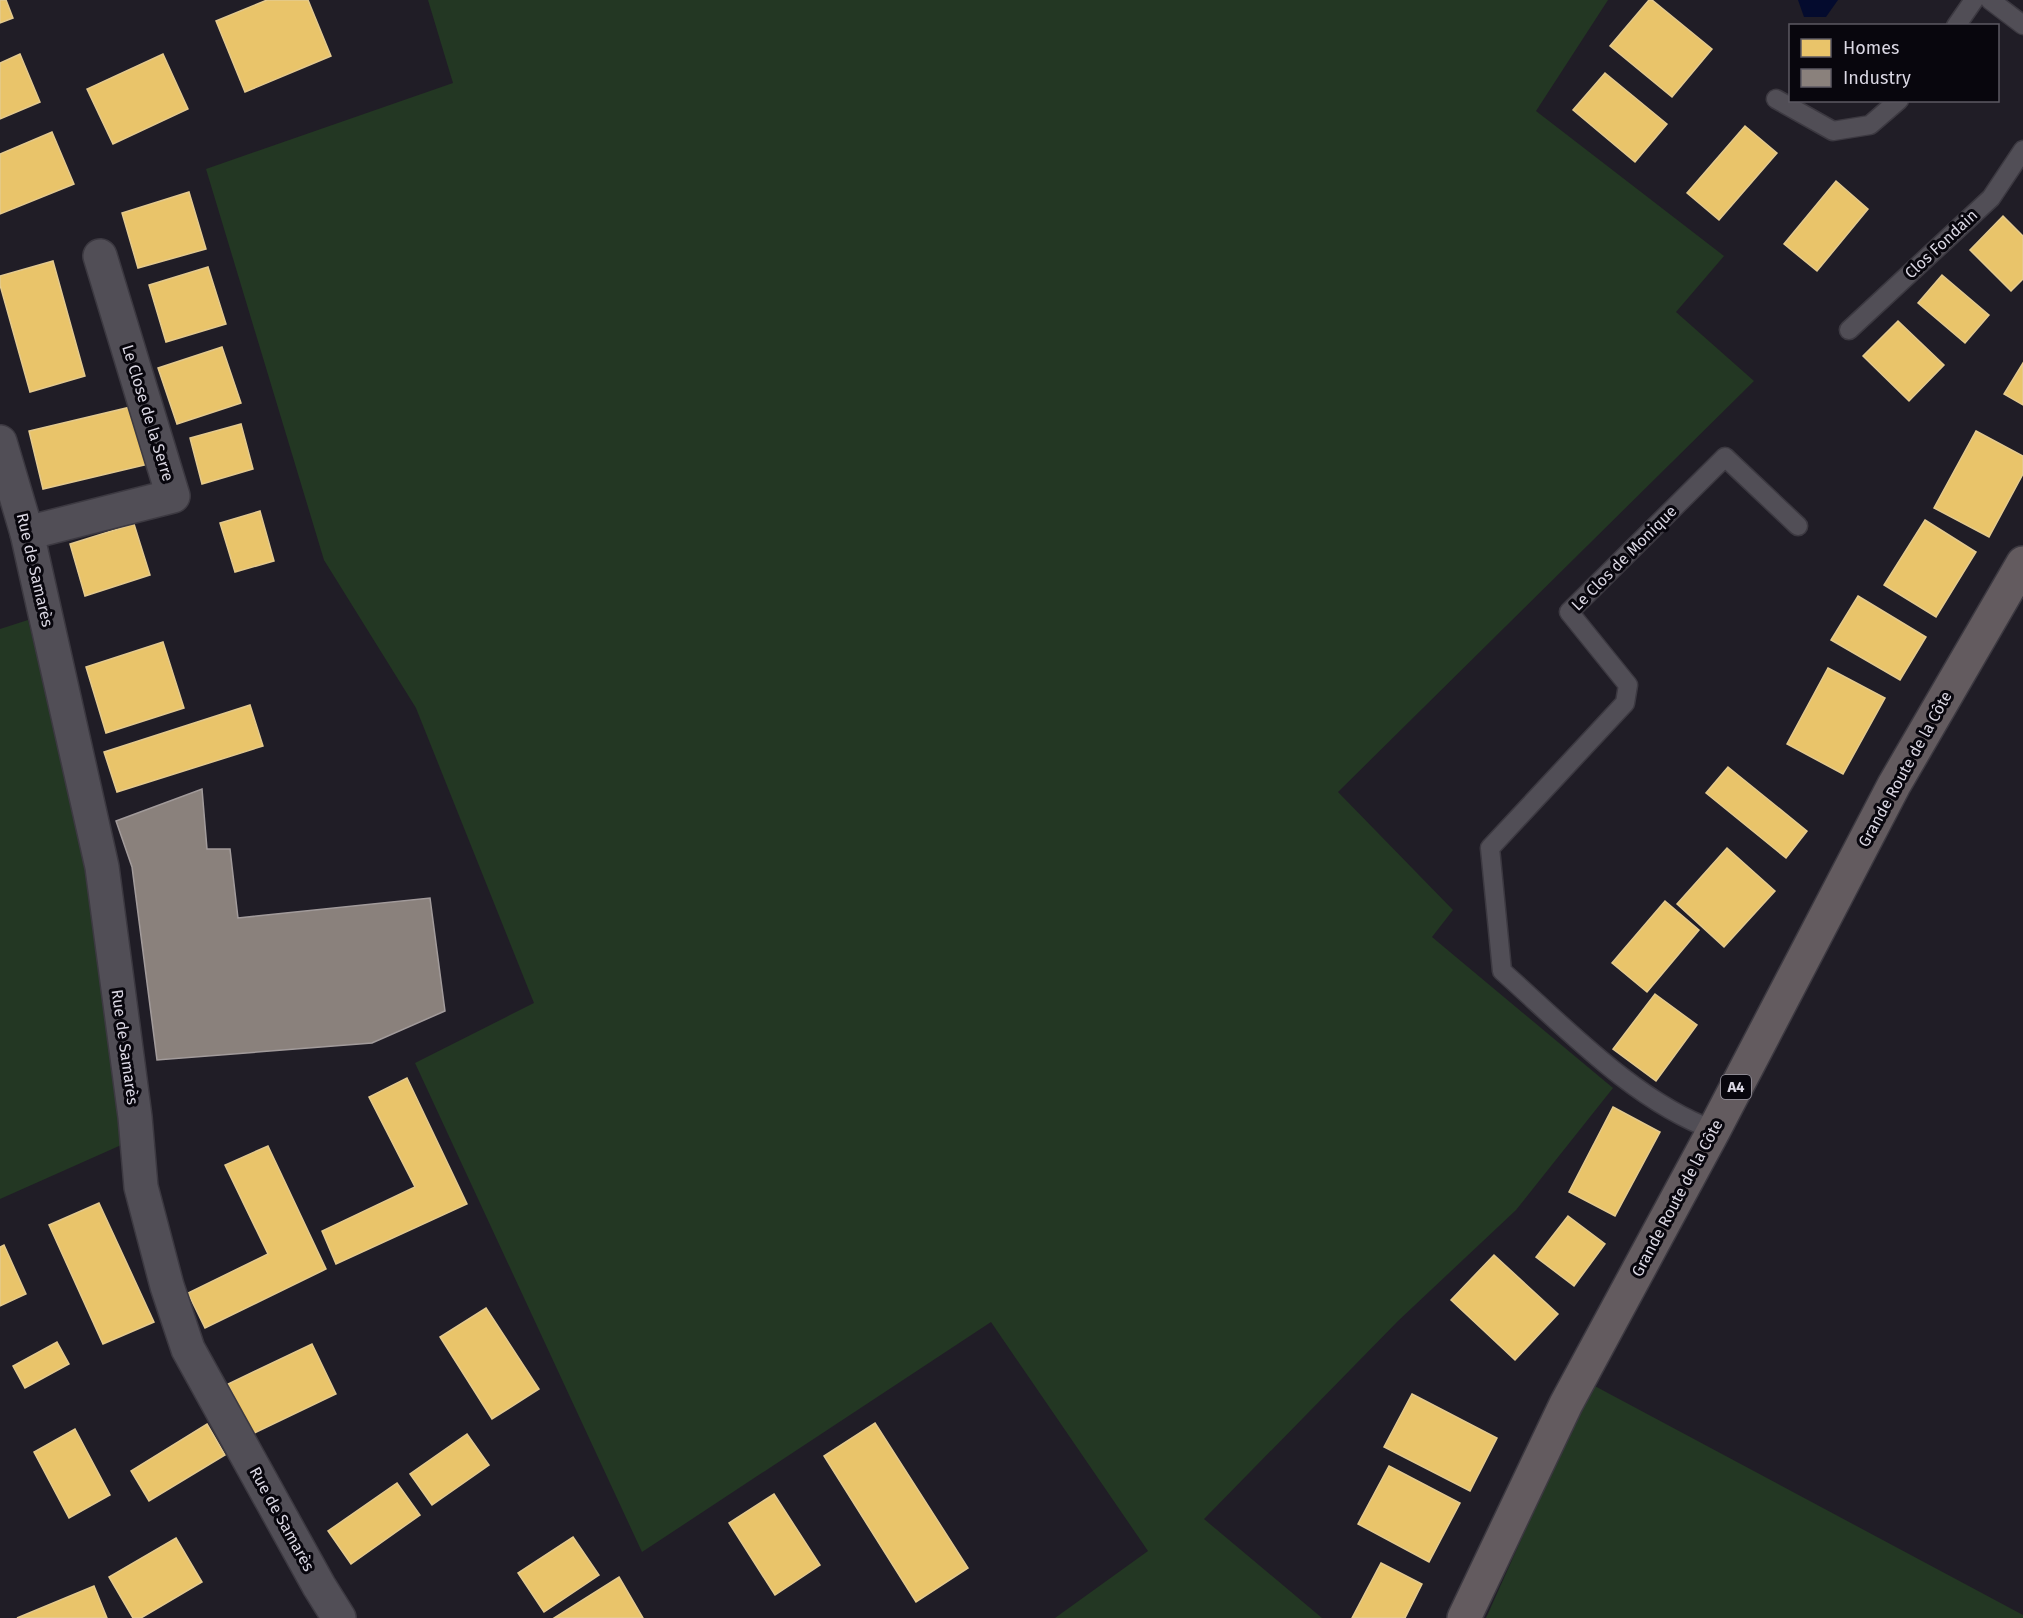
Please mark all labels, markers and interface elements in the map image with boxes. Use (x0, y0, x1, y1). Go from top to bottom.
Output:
legend (1789, 24, 1999, 102)
text: Homes (1843, 37, 1899, 59)
text: Industry (1843, 67, 1911, 89)
street label: Clos Fondain (1901, 205, 1981, 283)
street label: Le Close de la Serre (118, 342, 178, 484)
street label: Le Clos de Monique (1567, 501, 1681, 615)
street label: Rue de Samarès (13, 511, 57, 629)
street label: Grande Route de la Côte (1854, 688, 1956, 850)
street label: Rue de Samarès (108, 988, 142, 1106)
road number: A4 (1721, 1075, 1751, 1099)
street label: Grande Route de la Côte (1627, 1116, 1727, 1280)
street label: Rue de Samarès (246, 1464, 318, 1574)

